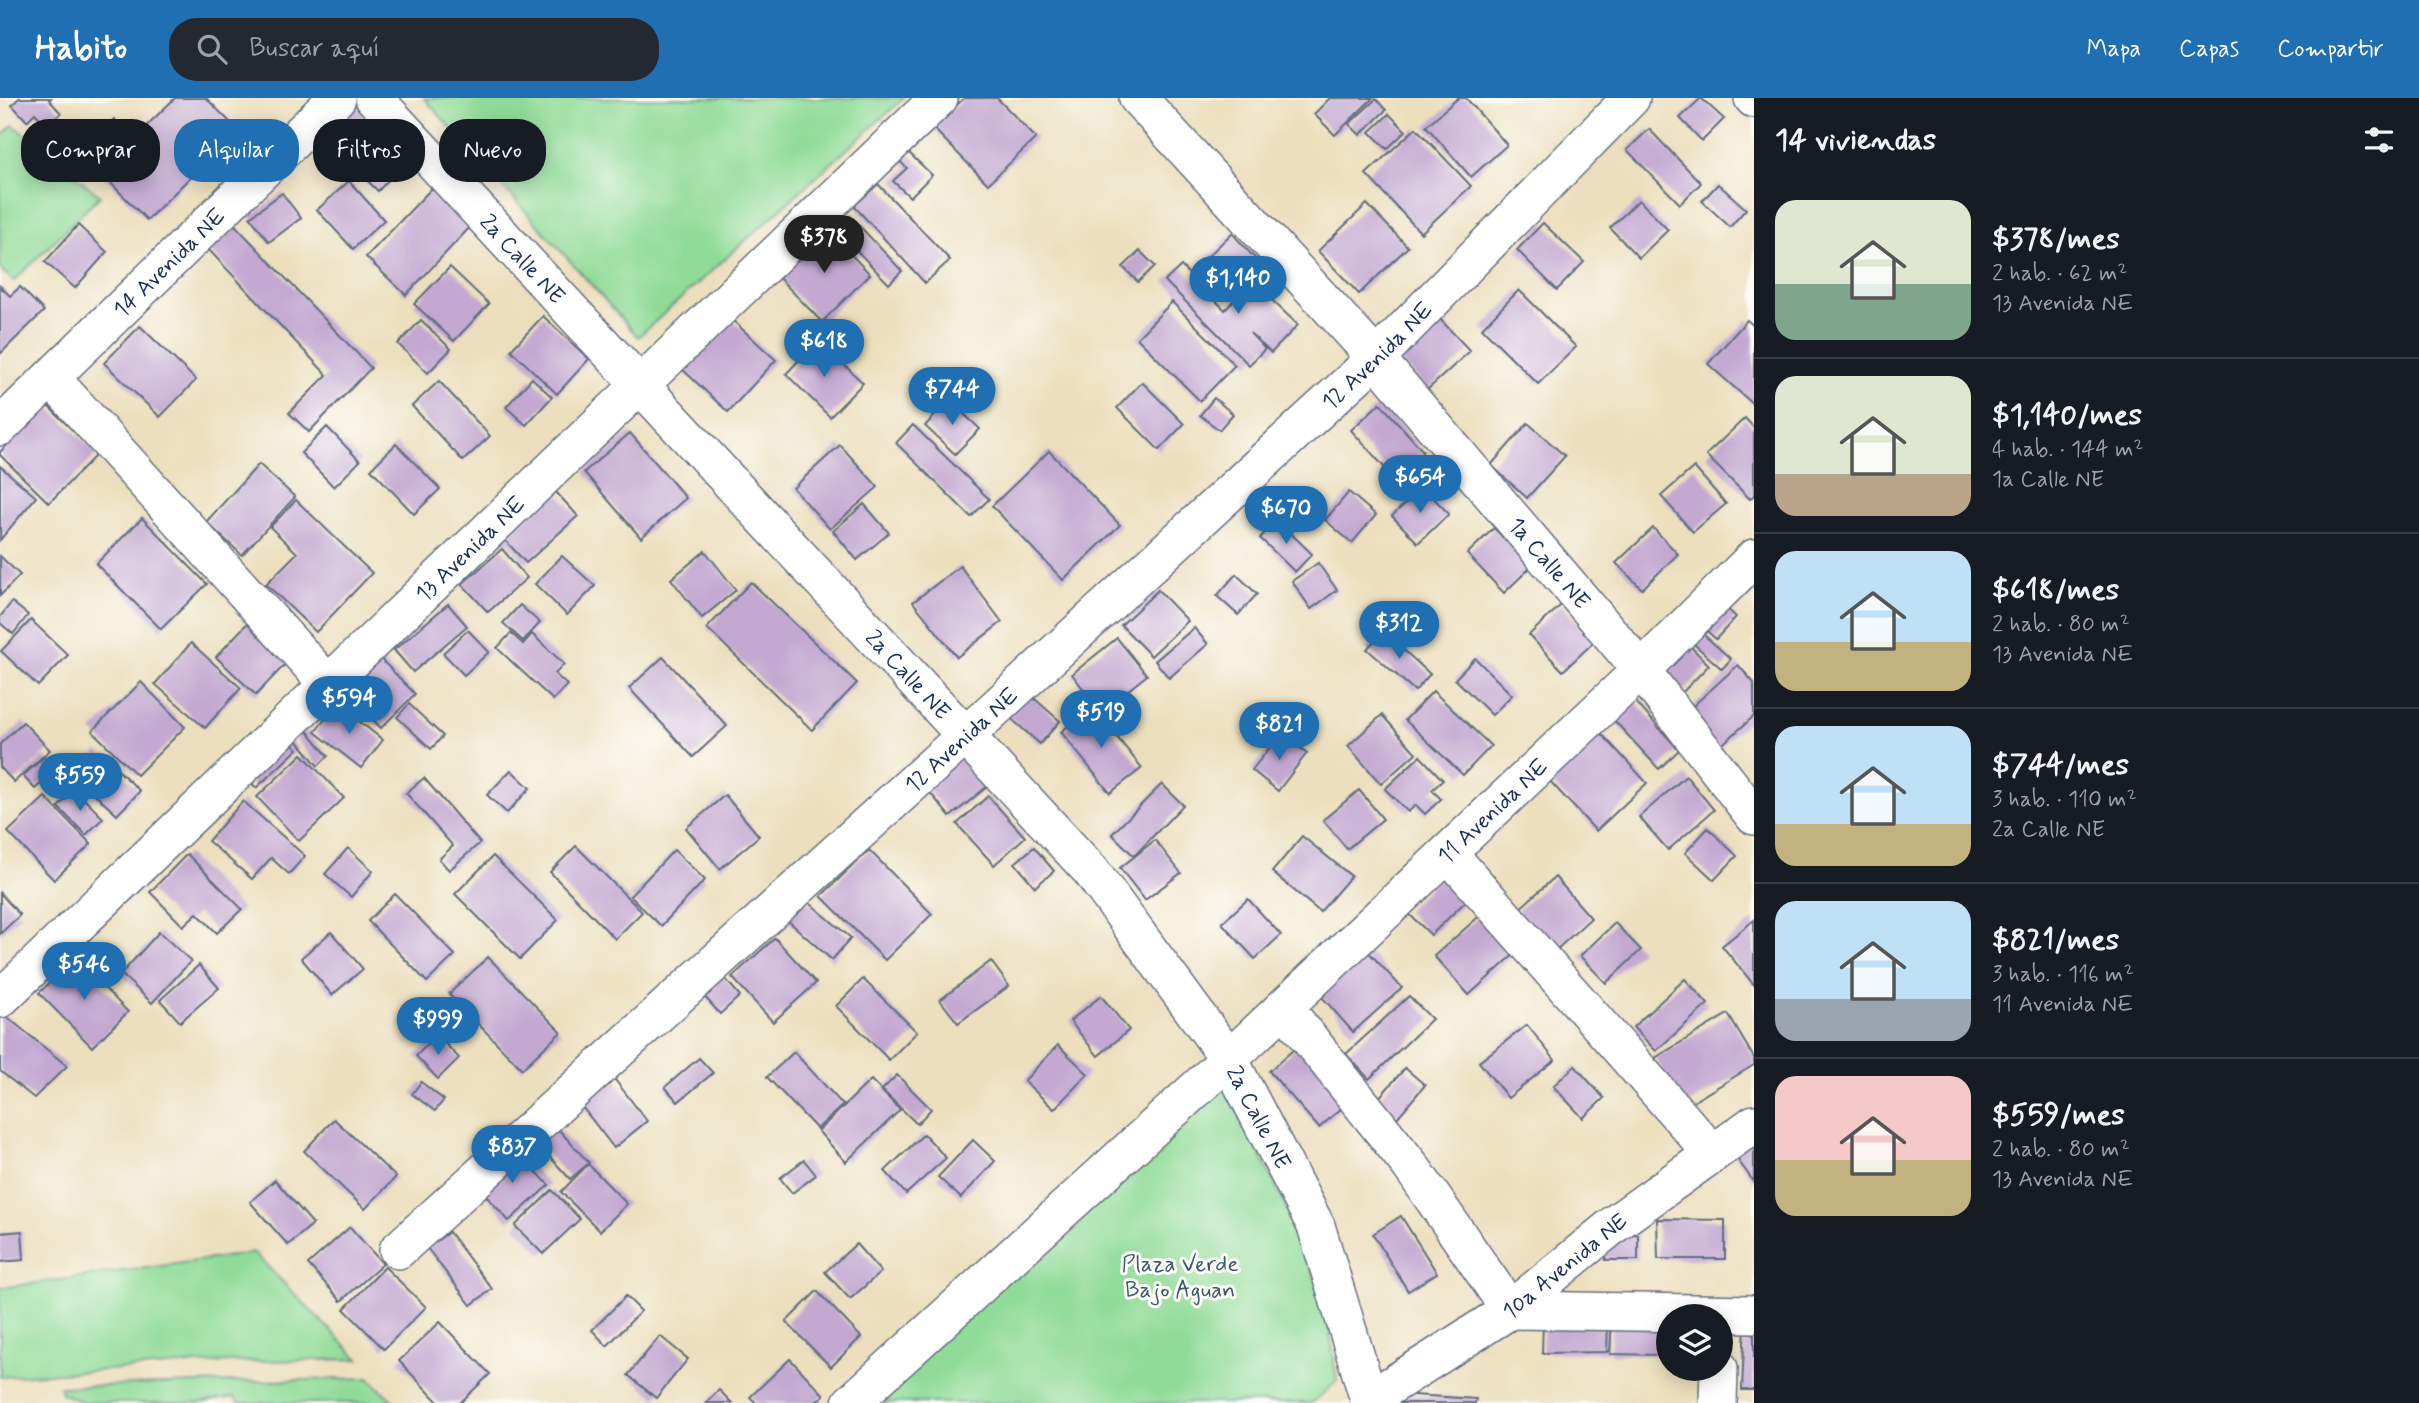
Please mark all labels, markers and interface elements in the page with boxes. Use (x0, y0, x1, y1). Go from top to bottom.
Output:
search box (169, 18, 659, 81)
text: Habito (35, 27, 127, 71)
icon: search (193, 30, 231, 68)
text: Buscar aquí (249, 32, 380, 66)
text: Mapa (2086, 34, 2141, 65)
text: Capas (2179, 34, 2239, 65)
text: Compartir (2277, 34, 2384, 65)
chip: Comprar (21, 119, 160, 182)
chip: Alquilar (174, 119, 299, 182)
chip: Filtros (313, 119, 425, 182)
chip: Nuevo (439, 119, 546, 182)
text: 14 viviendas (1775, 121, 1936, 160)
icon: filters (2360, 121, 2398, 159)
street label: 14 Avenida NE (108, 202, 233, 325)
street label: 2a Calle NE (472, 208, 571, 312)
pin: $378 (783, 216, 865, 275)
text: $378/mes (1992, 220, 2120, 259)
text: $378 (800, 223, 848, 253)
icon: home (1831, 228, 1915, 312)
pin: $1,140 (1181, 256, 1295, 316)
text: 2 hab. · 62 m² (1992, 259, 2127, 289)
text: $1,140 (1205, 264, 1271, 294)
text: 13 Avenida NE (1992, 289, 2133, 319)
street label: 12 Avenida NE (1316, 296, 1440, 418)
pin: $618 (783, 320, 865, 379)
text: $618 (800, 327, 848, 357)
pin: $744 (911, 368, 993, 427)
text: $744 (924, 375, 980, 405)
text: $1,140/mes (1992, 396, 2142, 435)
icon: home (1831, 404, 1915, 488)
text: 4 hab. · 144 m² (1992, 435, 2143, 465)
pin: $654 (1379, 456, 1461, 515)
text: $654 (1394, 463, 1446, 493)
text: 1a Calle NE (1992, 465, 2104, 495)
pin: $670 (1245, 486, 1327, 546)
street label: 13 Avenida NE (410, 490, 532, 609)
text: $670 (1261, 494, 1311, 524)
street label: 1a Calle NE (1501, 512, 1596, 616)
text: $618/mes (1992, 571, 2119, 610)
icon: home (1831, 579, 1915, 663)
pin: $312 (1358, 602, 1440, 661)
text: $312 (1375, 609, 1423, 639)
text: 2 hab. · 80 m² (1992, 610, 2130, 640)
street label: 2a Calle NE (858, 624, 956, 727)
text: 13 Avenida NE (1992, 640, 2133, 670)
pin: $594 (308, 676, 390, 736)
street label: 12 Avenida NE (899, 681, 1026, 800)
text: $594 (322, 684, 376, 714)
pin: $519 (1060, 690, 1142, 750)
text: $519 (1076, 698, 1126, 728)
pin: $821 (1238, 702, 1320, 762)
text: $821 (1255, 710, 1303, 740)
text: $744/mes (1992, 746, 2129, 785)
street label: 11 Avenida NE (1432, 753, 1555, 871)
pin: $559 (39, 754, 121, 813)
icon: home (1831, 754, 1915, 838)
text: $559 (54, 761, 106, 791)
text: 3 hab. · 110 m² (1992, 785, 2137, 815)
text: 2a Calle NE (1992, 815, 2105, 845)
text: $821/mes (1992, 921, 2119, 960)
icon: home (1831, 929, 1915, 1013)
pin: $546 (43, 942, 125, 1002)
text: $546 (58, 950, 110, 980)
text: 3 hab. · 116 m² (1992, 960, 2134, 990)
text: 11 Avenida NE (1992, 990, 2133, 1020)
pin: $999 (397, 998, 479, 1057)
text: $999 (413, 1005, 463, 1035)
street label: 2a Calle NE (1218, 1061, 1297, 1175)
text: $559/mes (1992, 1096, 2125, 1135)
icon: home (1831, 1104, 1915, 1188)
pin: $837 (471, 1126, 553, 1185)
text: $837 (487, 1133, 537, 1163)
text: 2 hab. · 80 m² (1992, 1135, 2130, 1165)
text: 13 Avenida NE (1992, 1165, 2133, 1195)
street label: 10a Avenida NE (1498, 1207, 1634, 1328)
park label: Plaza Verde Bajo Aguan (1121, 1250, 1239, 1306)
map controls (1656, 1304, 1733, 1381)
button: layers (1656, 1304, 1733, 1381)

